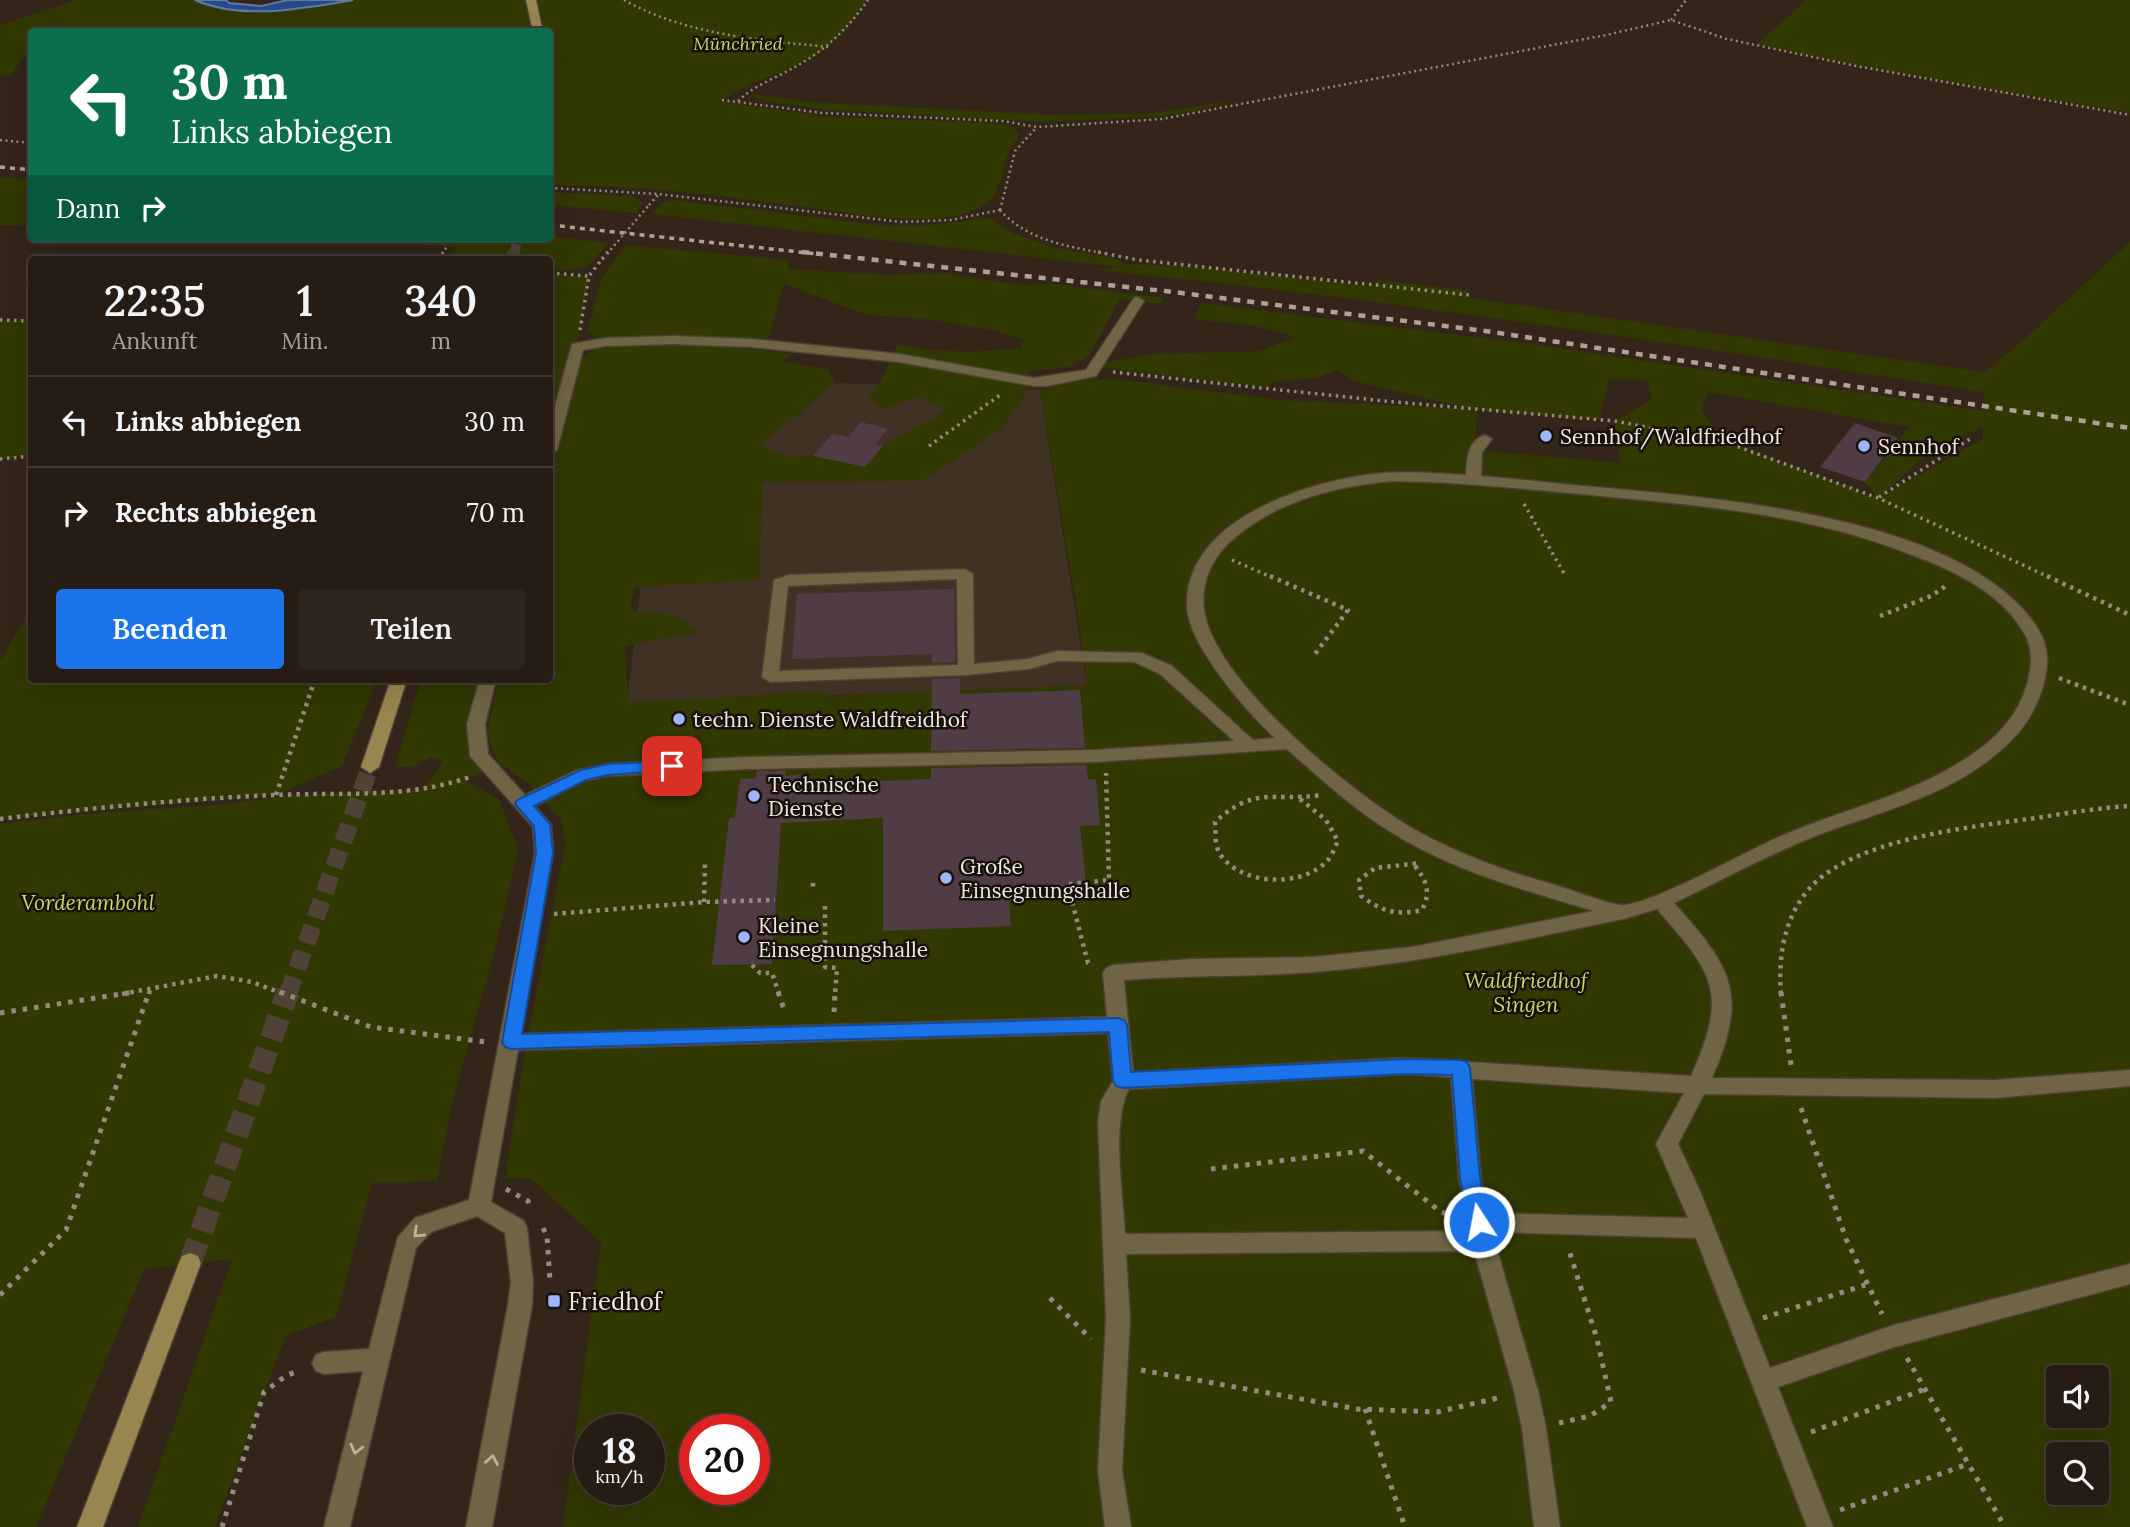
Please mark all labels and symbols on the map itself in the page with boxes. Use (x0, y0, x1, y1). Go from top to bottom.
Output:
park label: Münchried (693, 32, 783, 55)
place label: Sennhof/Waldfriedhof (1560, 423, 1783, 450)
marker: Sennhof/Waldfriedhof (1538, 428, 1554, 444)
place label: Sennhof (1878, 433, 1961, 460)
marker: Sennhof (1856, 438, 1872, 454)
place label: techn. Dienste Waldfreidhof (693, 706, 969, 733)
marker: techn. Dienste Waldfreidhof (671, 711, 687, 727)
pin (642, 736, 702, 796)
place label: Technische Dienste (768, 771, 879, 822)
marker: Technische Dienste (746, 788, 762, 804)
place label: Große Einsegnungshalle (960, 853, 1130, 904)
marker: Große Einsegnungshalle (938, 870, 954, 886)
park label: Vorderambohl (21, 889, 155, 916)
place label: Kleine Einsegnungshalle (758, 912, 928, 963)
marker: Kleine Einsegnungshalle (736, 929, 752, 945)
park label: Waldfriedhof Singen (1464, 967, 1590, 1018)
position arrow (1442, 1185, 1516, 1259)
one-way arrow (413, 1224, 426, 1237)
place label: Friedhof (568, 1286, 664, 1317)
marker: Friedhof (546, 1293, 562, 1309)
speed limit sign: 20 (679, 1414, 770, 1505)
one-way arrow (350, 1443, 364, 1455)
one-way arrow (483, 1454, 498, 1466)

